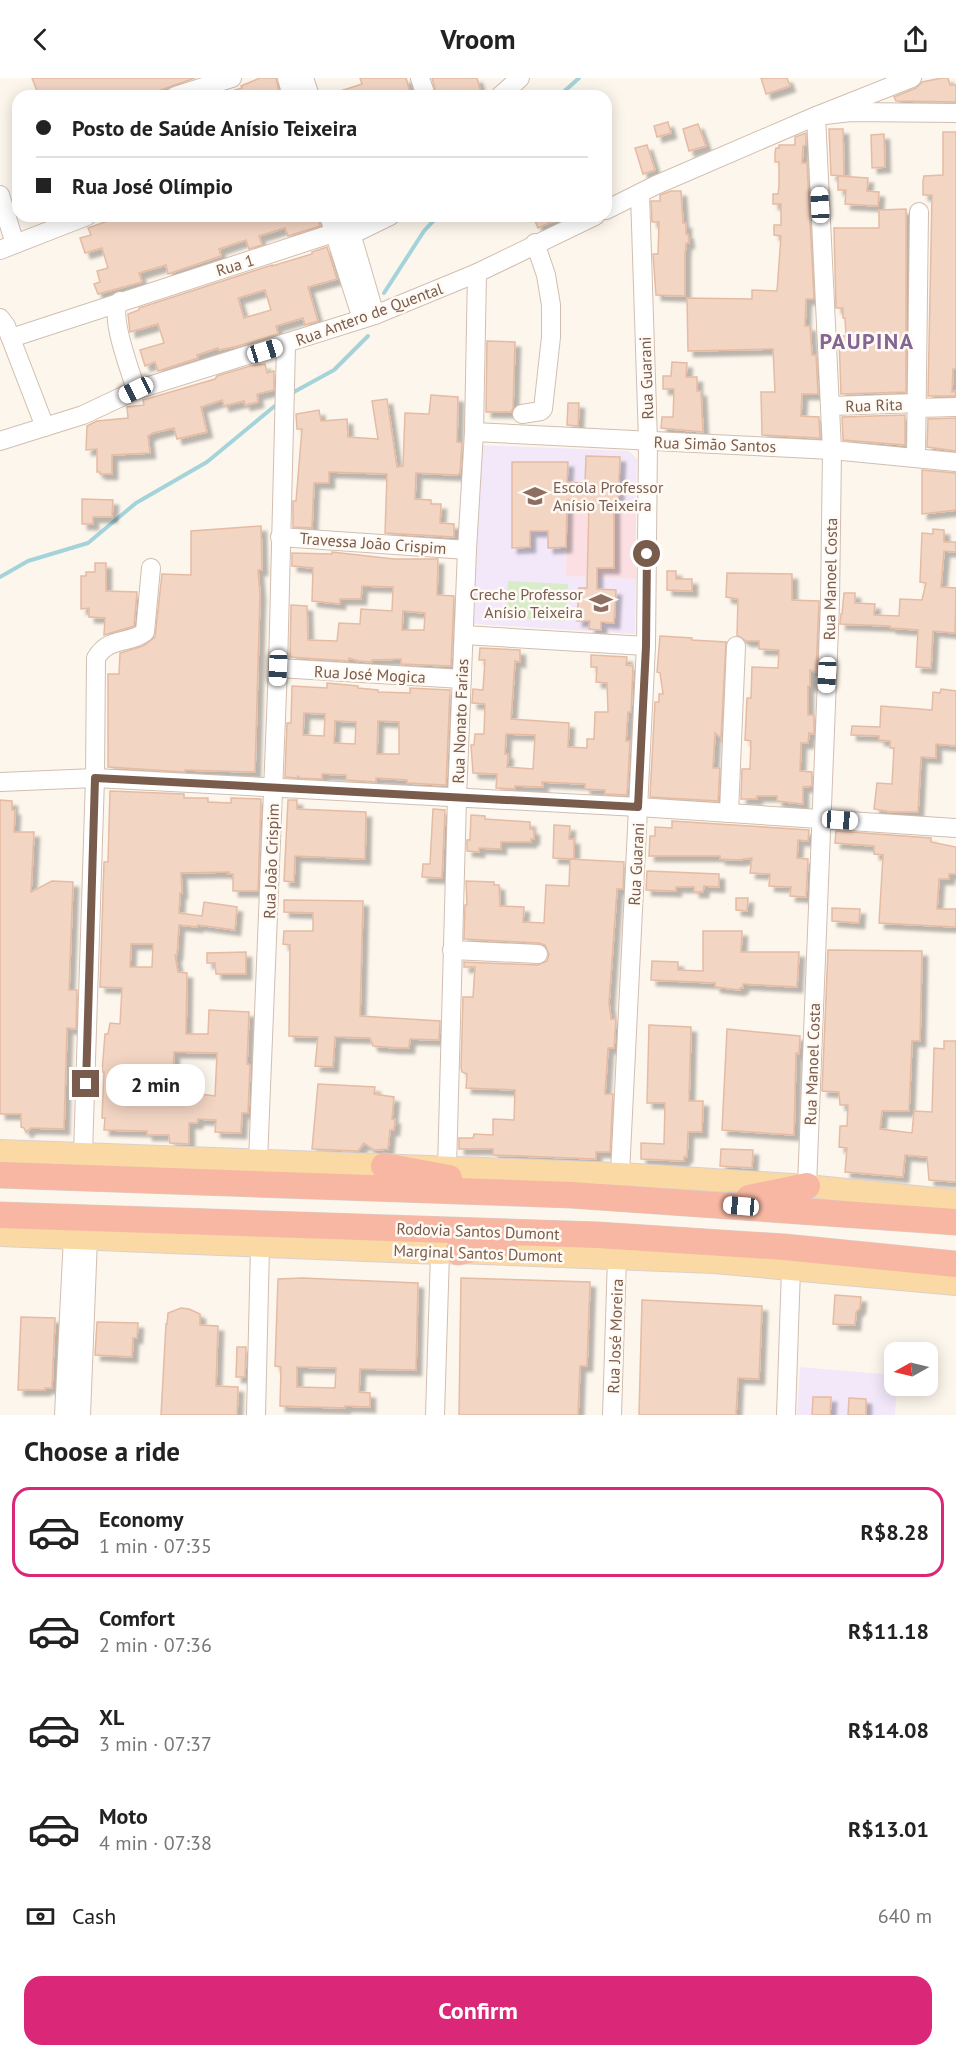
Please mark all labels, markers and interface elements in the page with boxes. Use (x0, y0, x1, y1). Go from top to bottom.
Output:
text: Vroom (441, 22, 515, 56)
icon: back (24, 23, 57, 56)
icon: share (899, 23, 932, 56)
text: Posto de Saúde Anísio Teixeira (72, 114, 357, 142)
text: Rua José Olímpio (72, 172, 233, 200)
car (810, 187, 830, 223)
street label: Rua 1 (213, 250, 257, 280)
street label: Rua Antero de Quental (293, 278, 446, 350)
district label: PAUPINA (819, 327, 915, 355)
street label: Rua Guarani (635, 336, 657, 420)
car (245, 337, 285, 365)
car (116, 374, 156, 406)
street label: Rua Rita (845, 394, 903, 416)
street label: Rua Simão Santos (653, 432, 777, 456)
place label: Escola Professor Anísio Teixeira (553, 477, 664, 515)
school or university icon: Escola Professor Anísio Teixeira (522, 483, 548, 509)
street label: Rua Manoel Costa (819, 518, 841, 640)
street label: Travessa João Crispim (299, 528, 447, 558)
route start (633, 540, 660, 567)
place label: Creche Professor Anísio Teixeira (470, 584, 584, 622)
school or university icon: Creche Professor Anísio Teixeira (588, 590, 614, 616)
car (268, 650, 288, 686)
car (817, 657, 837, 693)
street label: Rua Nonato Farias (448, 658, 472, 784)
street label: Rua José Mogica (314, 661, 426, 687)
street label: Rua João Crispim (259, 803, 283, 919)
car (821, 810, 859, 830)
street label: Rua Guarani (624, 822, 648, 906)
street label: Rua Manoel Costa (800, 1002, 824, 1126)
callout: 2 min (107, 1063, 206, 1105)
route end (72, 1070, 99, 1097)
text: 2 min (131, 1072, 180, 1098)
car (722, 1195, 760, 1217)
street label: Rodovia Santos Dumont (396, 1218, 561, 1244)
street label: Marginal Santos Dumont (393, 1240, 564, 1266)
street label: Rua José Moreira (603, 1278, 627, 1394)
north arrow (884, 1342, 938, 1396)
map controls (884, 1342, 938, 1396)
text: Choose a ride (24, 1434, 180, 1468)
icon: car (27, 1505, 81, 1559)
text: Economy (99, 1505, 183, 1533)
text: R$8.28 (860, 1518, 929, 1546)
text: 1 min · 07:35 (99, 1533, 212, 1559)
icon: car (27, 1604, 81, 1658)
text: Comfort (99, 1604, 175, 1632)
text: R$11.18 (848, 1617, 929, 1645)
text: 2 min · 07:36 (99, 1632, 212, 1658)
icon: car (27, 1703, 81, 1757)
text: XL (99, 1703, 124, 1731)
text: R$14.08 (848, 1716, 929, 1744)
text: 3 min · 07:37 (99, 1731, 212, 1757)
icon: car (27, 1802, 81, 1856)
text: Moto (99, 1802, 148, 1830)
text: R$13.01 (848, 1815, 929, 1843)
text: 4 min · 07:38 (99, 1830, 212, 1856)
icon: cash (24, 1900, 57, 1933)
text: Cash (72, 1902, 116, 1930)
text: 640 m (878, 1903, 932, 1929)
button: Confirm (24, 1976, 932, 2045)

